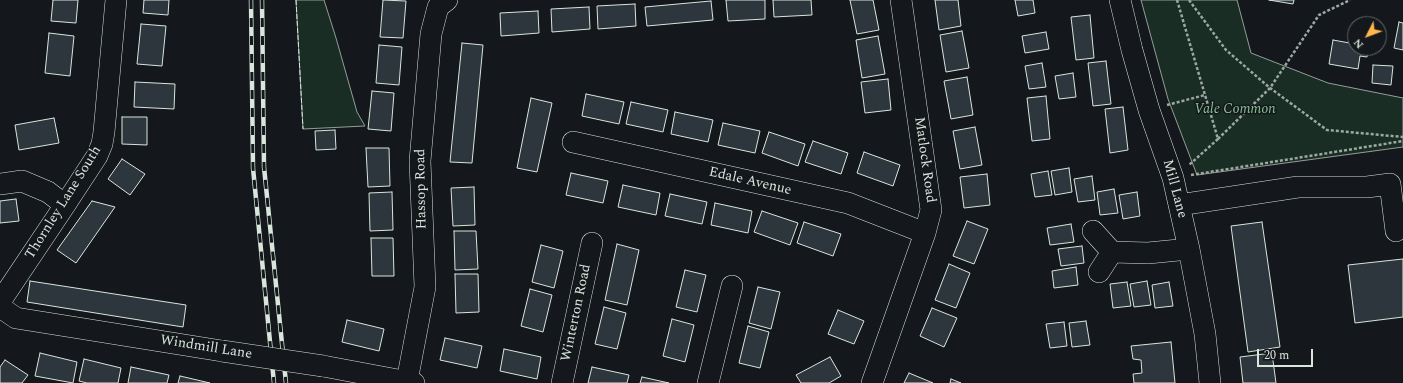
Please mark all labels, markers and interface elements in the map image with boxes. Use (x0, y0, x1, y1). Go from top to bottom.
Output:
north arrow (1347, 16, 1387, 56)
text: N (1349, 35, 1368, 53)
park label: Vale Common (1194, 102, 1276, 118)
street label: Matlock Road (910, 116, 938, 204)
street label: Thornley Lane South (22, 143, 106, 263)
street label: Hassop Road (413, 149, 431, 229)
street label: Mill Lane (1158, 158, 1190, 220)
street label: Edale Avenue (707, 164, 793, 200)
street label: Winterton Road (558, 263, 596, 363)
street label: Windmill Lane (159, 332, 253, 364)
scale bar (1259, 341, 1315, 367)
text: 20 m (1264, 346, 1289, 365)

